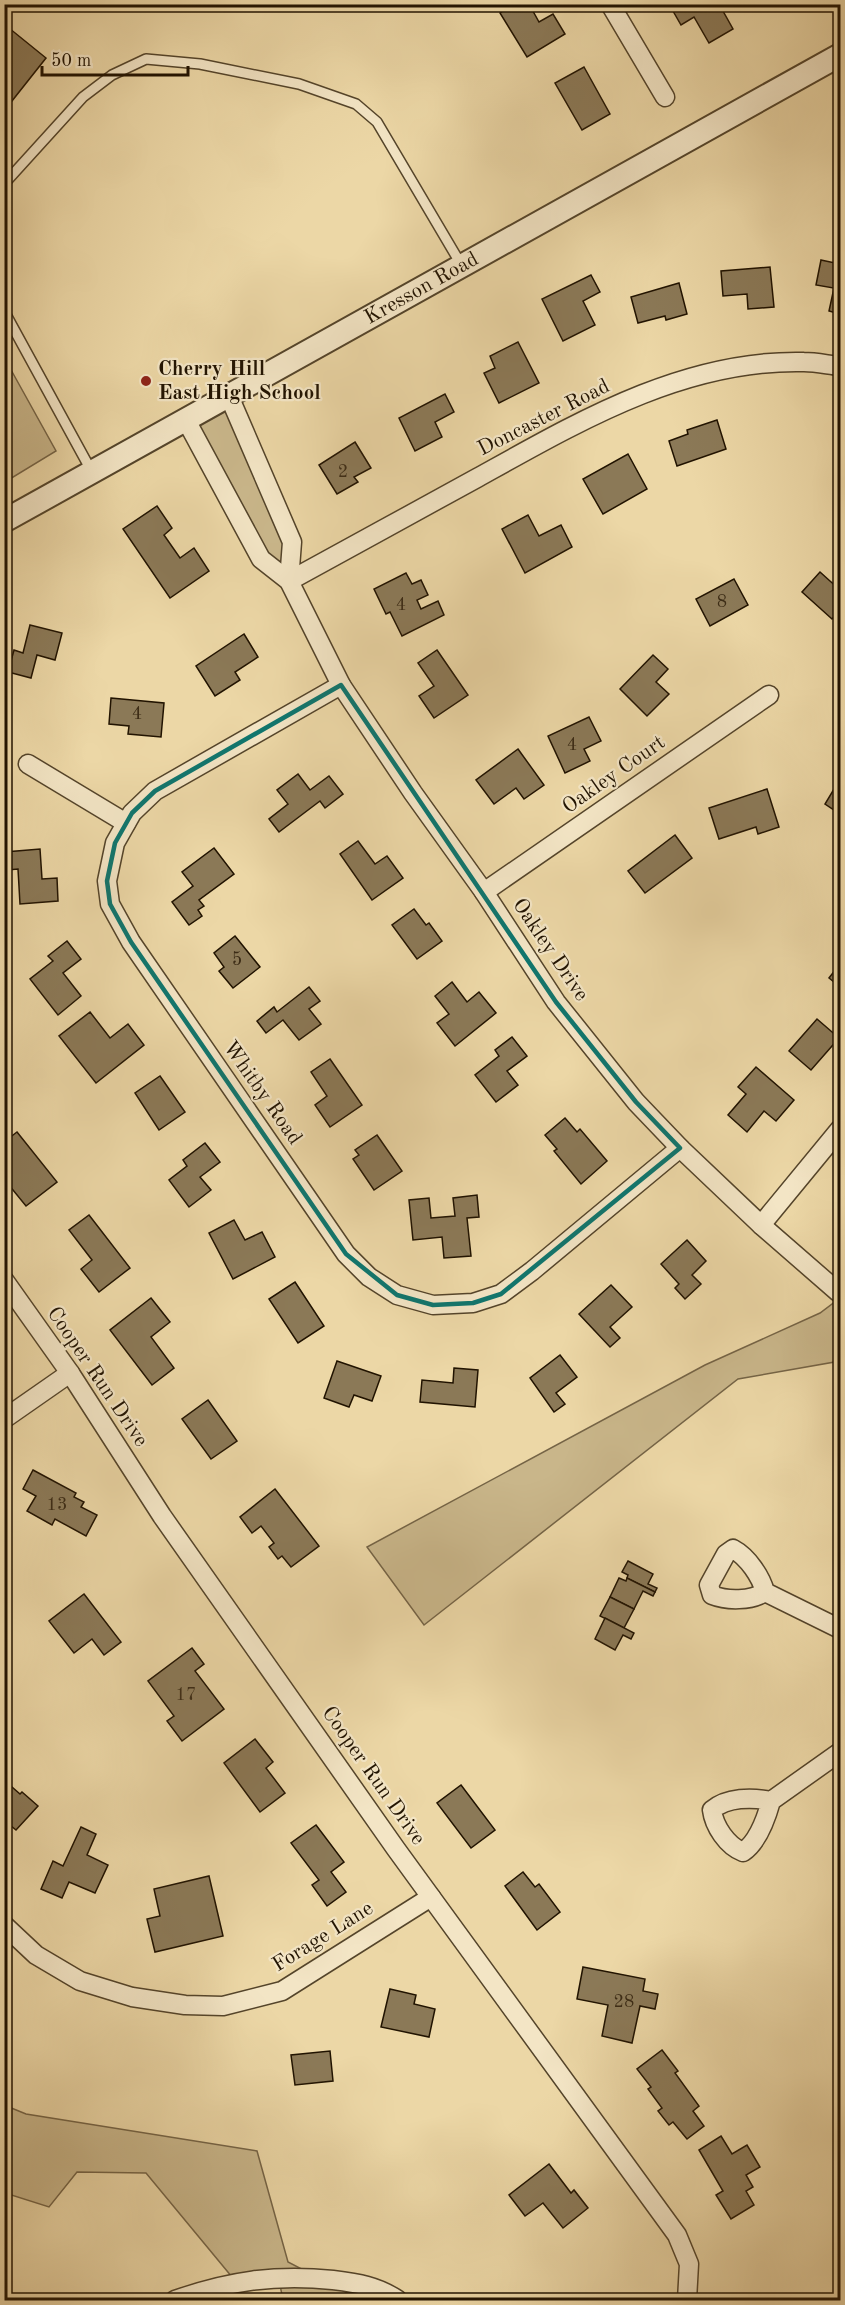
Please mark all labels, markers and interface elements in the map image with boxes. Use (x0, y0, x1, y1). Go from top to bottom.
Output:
scale bar (42, 39, 188, 77)
text: 50 m (51, 52, 91, 70)
street label: Kresson Road (361, 248, 482, 328)
place label: Cherry Hill East High School (158, 359, 321, 404)
marker: Cherry Hill East High School (139, 374, 153, 388)
street label: Doncaster Road (475, 376, 613, 460)
house number: 2 (338, 463, 348, 481)
house number: 8 (717, 593, 727, 611)
house number: 4 (396, 596, 406, 614)
house number: 4 (132, 705, 142, 723)
street label: Oakley Court (559, 732, 669, 818)
house number: 4 (567, 736, 577, 754)
street label: Oakley Drive (508, 895, 592, 1005)
house number: 5 (232, 951, 242, 969)
street label: Whitby Road (219, 1037, 305, 1149)
street label: Cooper Run Drive (42, 1303, 152, 1451)
house number: 13 (47, 1496, 67, 1514)
house number: 17 (176, 1686, 196, 1704)
street label: Cooper Run Drive (317, 1703, 429, 1849)
street label: Forage Lane (269, 1898, 377, 1976)
house number: 28 (614, 1993, 634, 2011)

